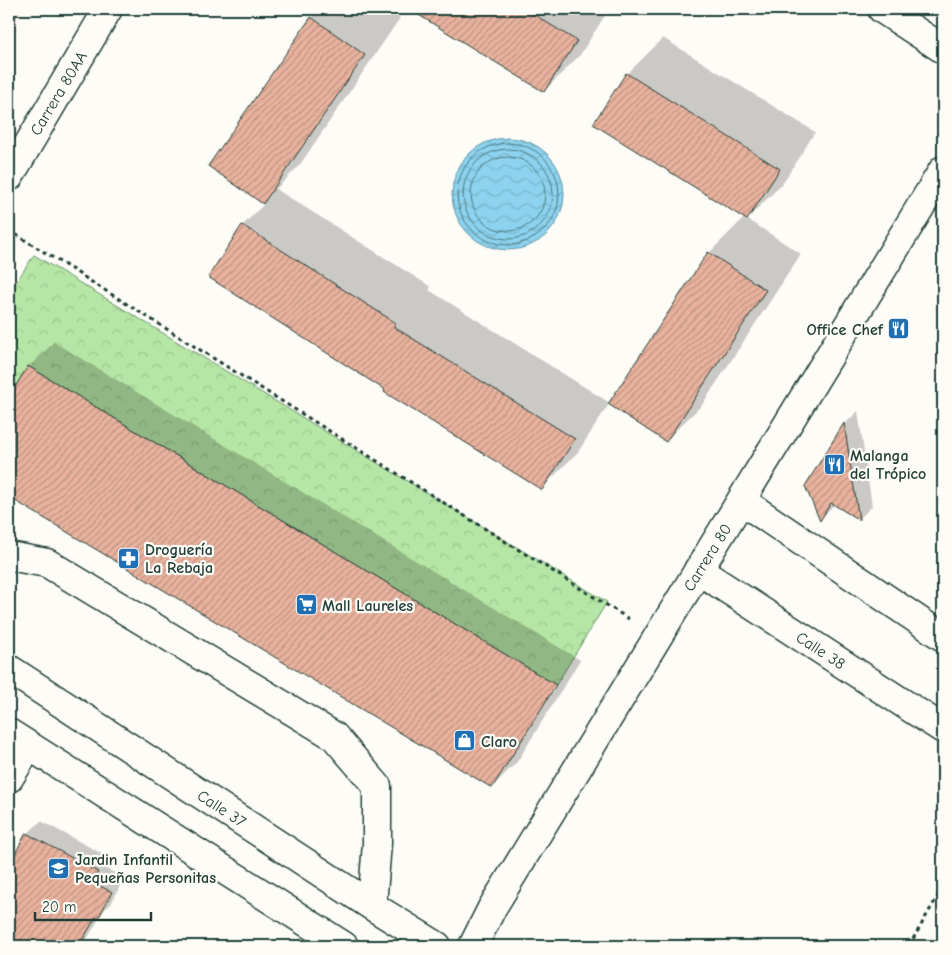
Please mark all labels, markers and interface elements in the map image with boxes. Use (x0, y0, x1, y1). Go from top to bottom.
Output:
street label: Carrera 80AA (27, 48, 91, 139)
restaurant icon: Office Chef (887, 317, 911, 341)
place label: Office Chef (807, 321, 884, 339)
place label: Malanga del Trópico (850, 447, 926, 483)
restaurant icon: Malanga del Trópico (822, 452, 846, 476)
street label: Carrera 80 (680, 520, 736, 595)
place label: Droguería La Rebaja (145, 541, 213, 577)
pharmacy icon: Droguería La Rebaja (117, 546, 141, 570)
supermarket icon: Mall Laureles (294, 593, 318, 617)
place label: Mall Laureles (322, 597, 413, 615)
street label: Calle 38 (793, 628, 848, 673)
shop icon: Claro (453, 729, 477, 753)
place label: Claro (481, 733, 517, 751)
street label: Calle 37 (194, 787, 249, 831)
place label: Jardin Infantil Pequeñas Personitas (75, 851, 216, 887)
school or university icon: Jardin Infantil Pequeñas Personitas (47, 856, 71, 880)
scale bar (35, 890, 151, 922)
text: 20 m (42, 898, 76, 916)

